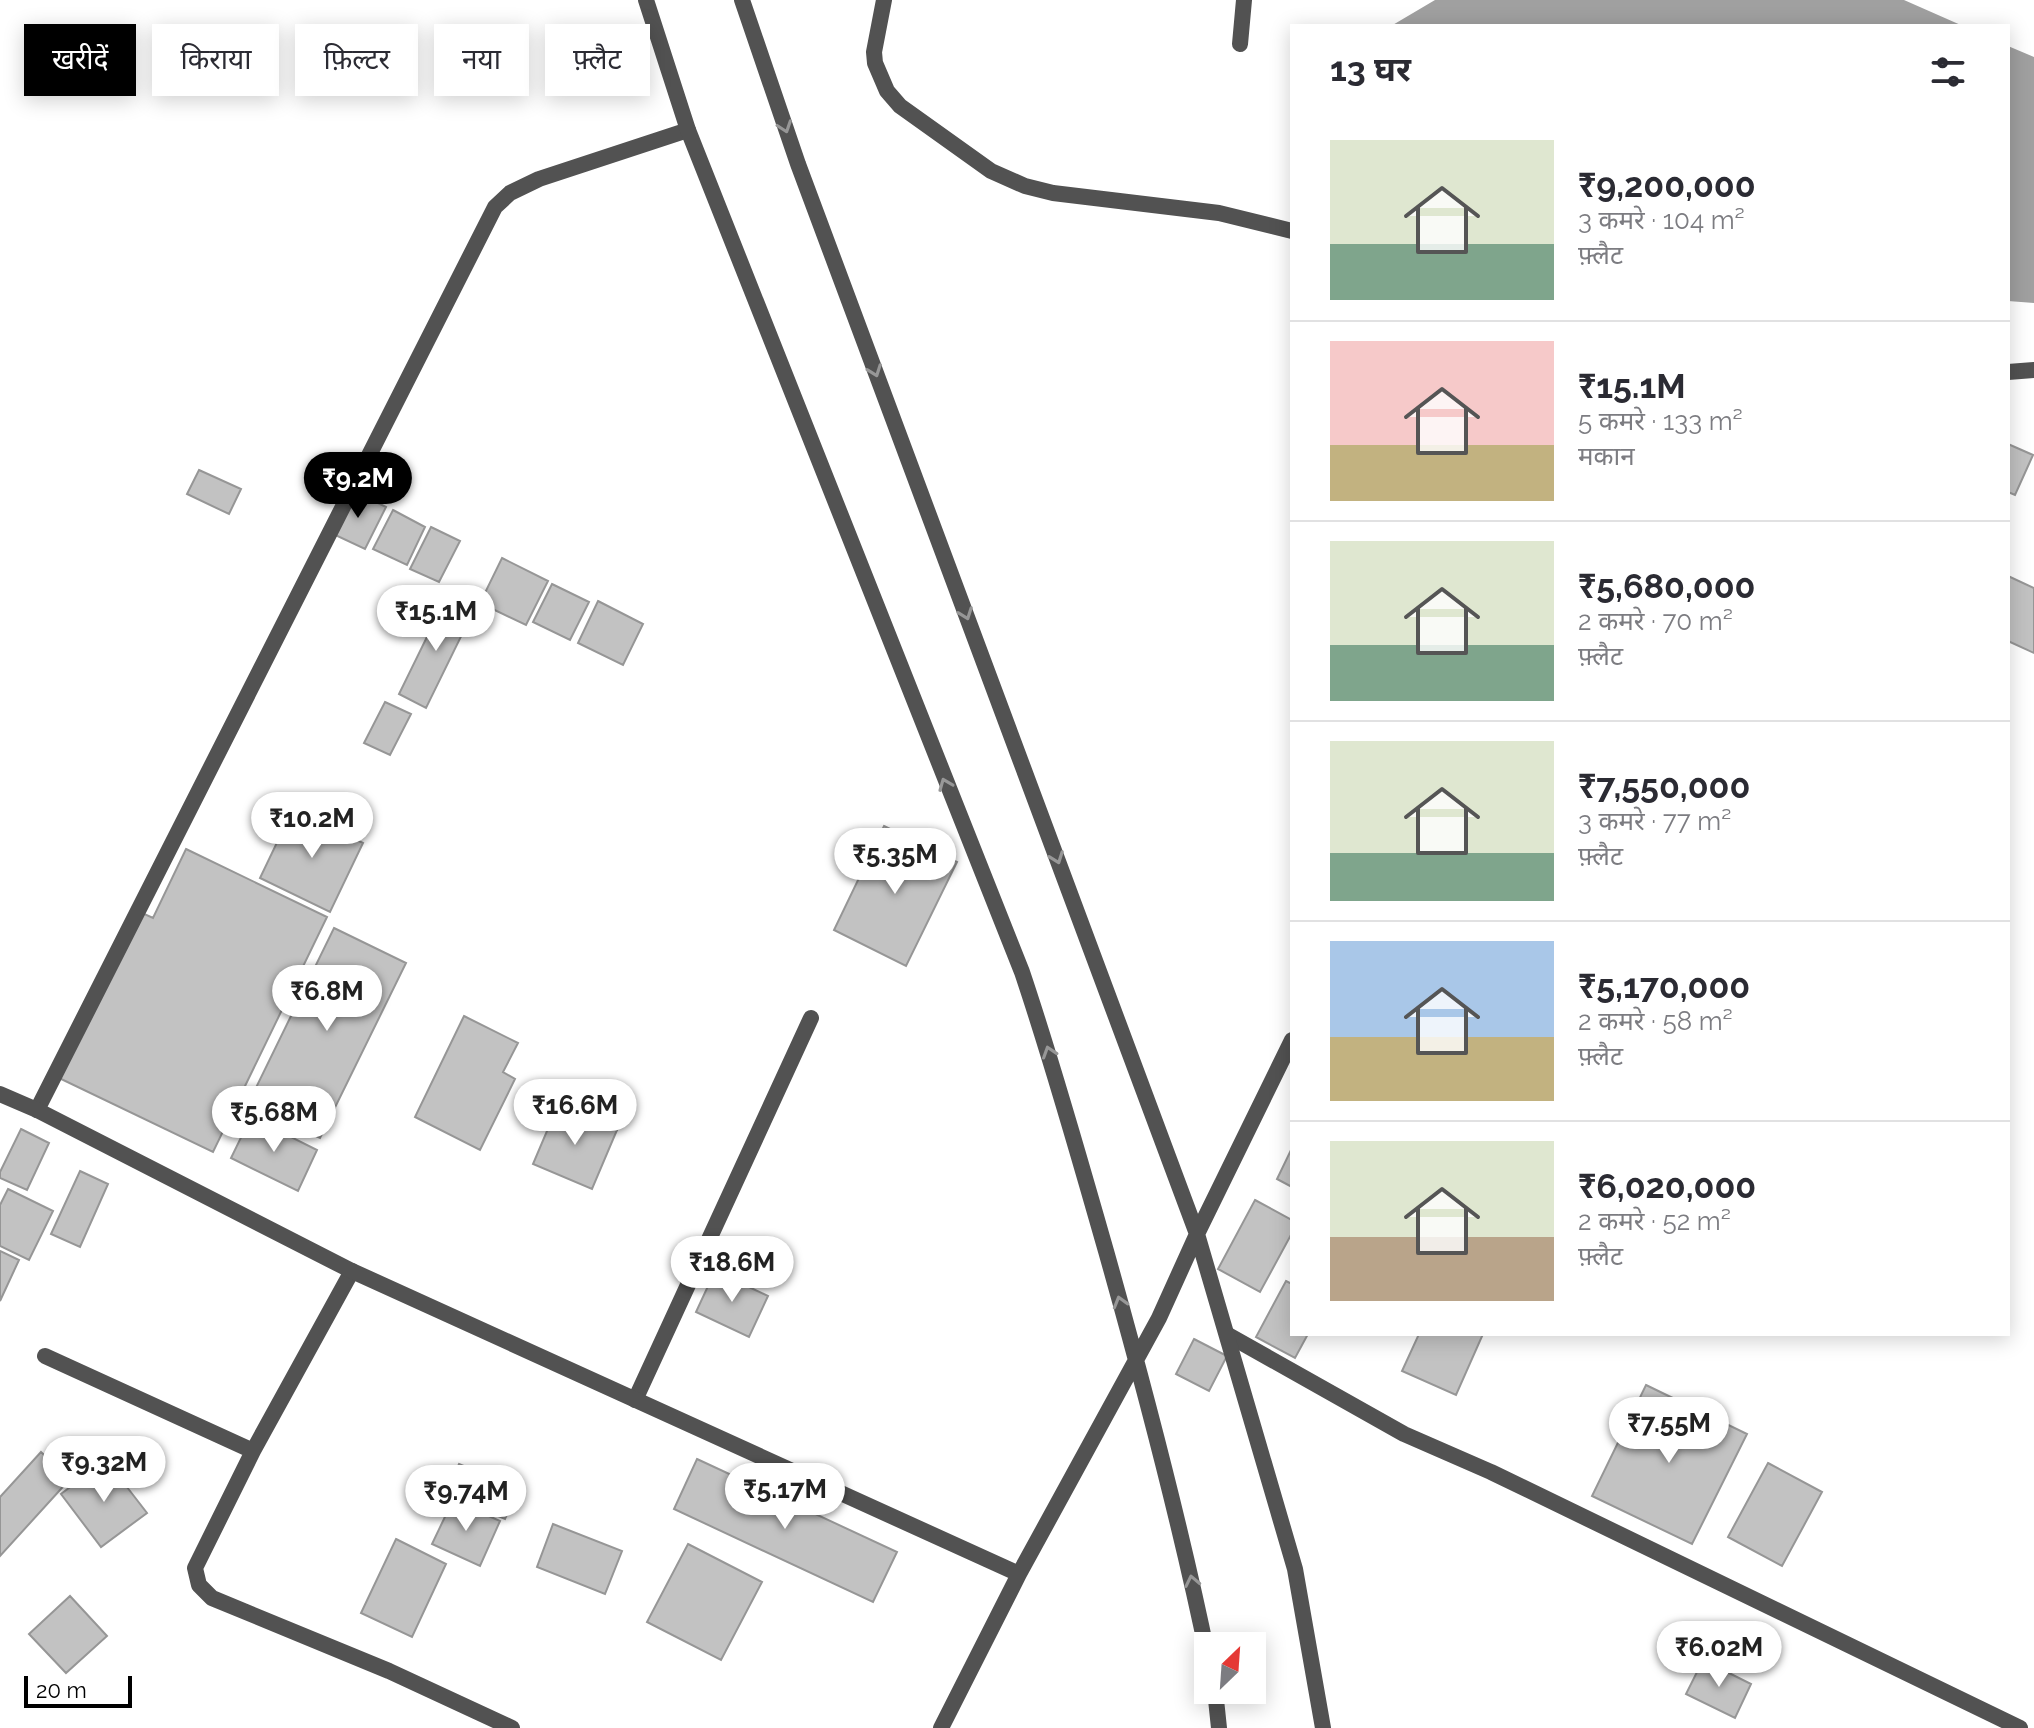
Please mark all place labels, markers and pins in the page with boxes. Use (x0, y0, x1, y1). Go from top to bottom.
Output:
pin: ₹9.2M (302, 452, 414, 520)
pin: ₹15.1M (371, 585, 501, 653)
pin: ₹10.2M (247, 792, 377, 860)
pin: ₹5.35M (830, 828, 960, 896)
pin: ₹6.8M (271, 965, 383, 1033)
pin: ₹16.6M (510, 1079, 640, 1147)
pin: ₹5.68M (209, 1086, 339, 1154)
pin: ₹18.6M (667, 1236, 797, 1304)
pin: ₹7.55M (1604, 1397, 1734, 1465)
pin: ₹9.32M (39, 1436, 169, 1504)
pin: ₹5.17M (720, 1463, 850, 1531)
pin: ₹9.74M (401, 1465, 531, 1533)
pin: ₹6.02M (1654, 1621, 1784, 1689)

